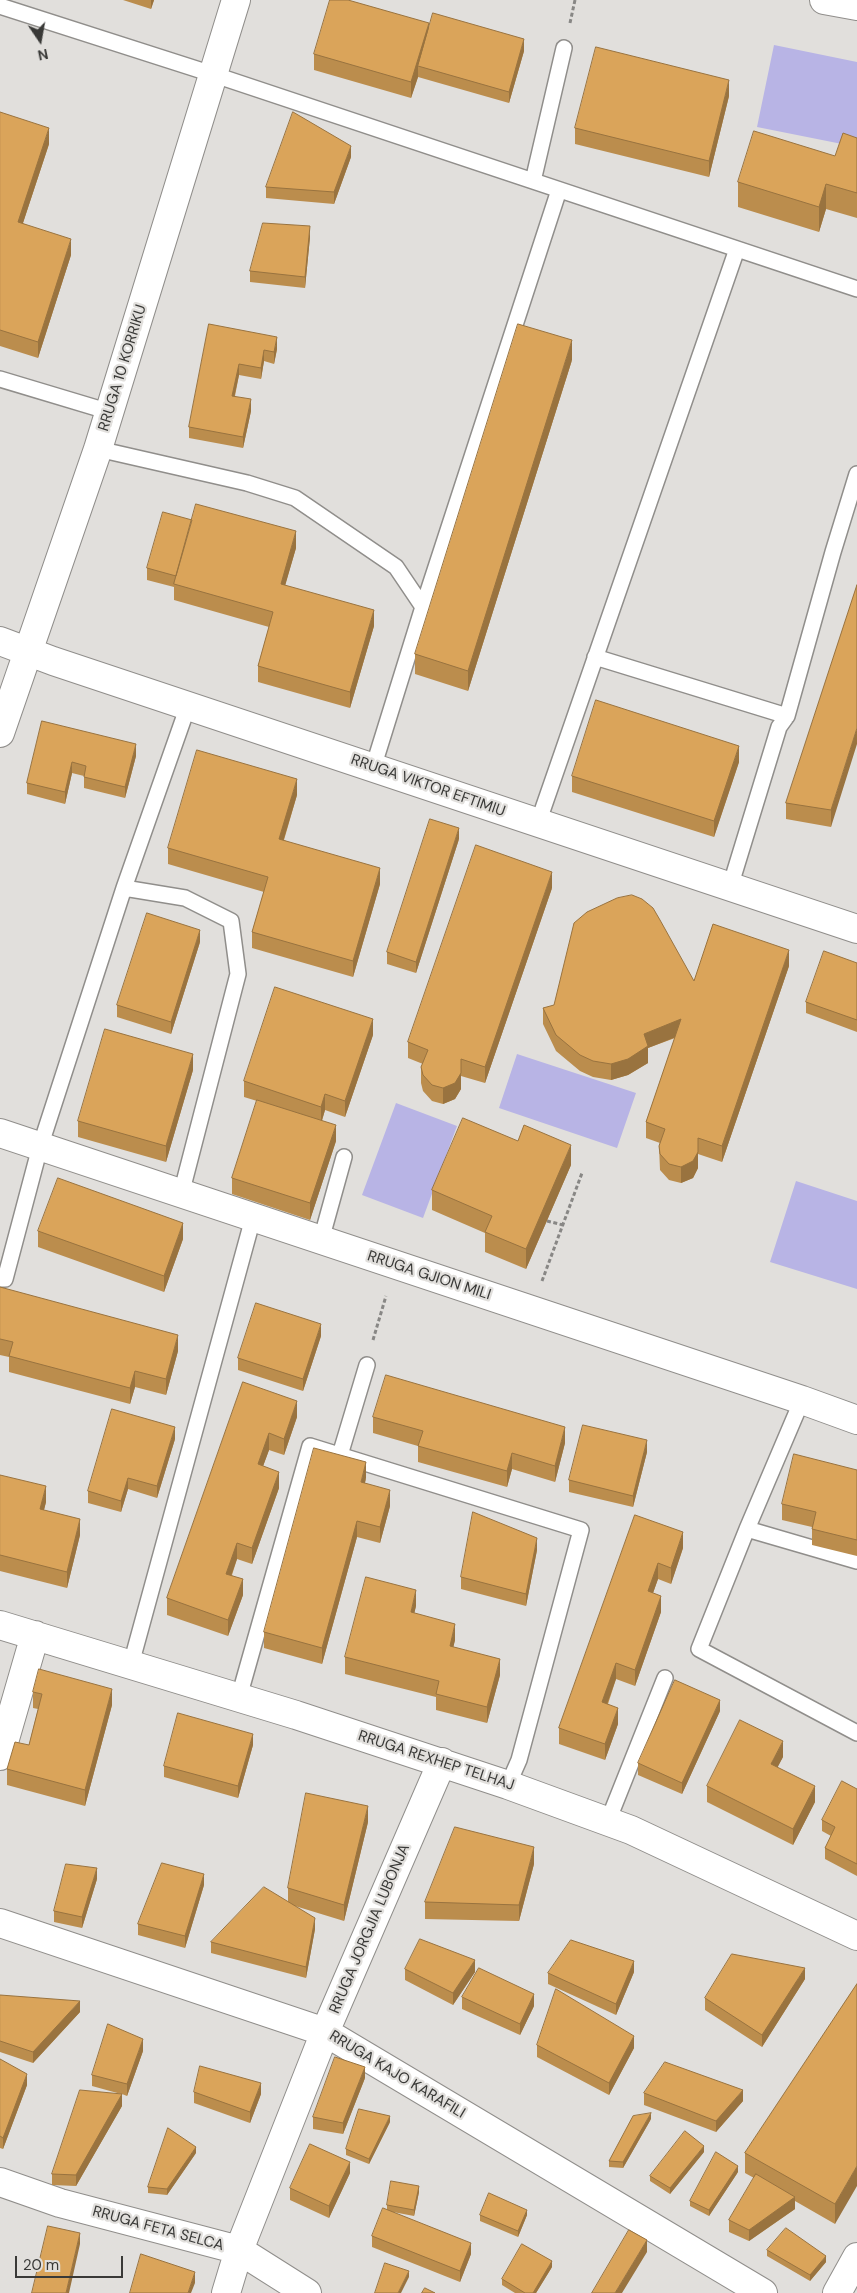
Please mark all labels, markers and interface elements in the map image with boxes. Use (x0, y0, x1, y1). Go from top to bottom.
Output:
north arrow (15, 15, 65, 65)
text: N (36, 45, 50, 65)
street label: RRUGA 10 KORRIKU (95, 302, 151, 434)
street label: RRUGA VIKTOR EFTIMIU (348, 751, 508, 821)
street label: RRUGA GJION MILI (365, 1248, 493, 1304)
street label: RRUGA REXHEP TELHAJ (356, 1727, 516, 1795)
street label: RRUGA JORGJIA LUBONJA (326, 1841, 414, 2017)
street label: RRUGA KAJO KARAFILI (326, 2027, 468, 2123)
street label: RRUGA FETA SELCA (90, 2203, 226, 2255)
scale bar (18, 2246, 125, 2278)
text: 20 m (23, 2255, 59, 2275)

